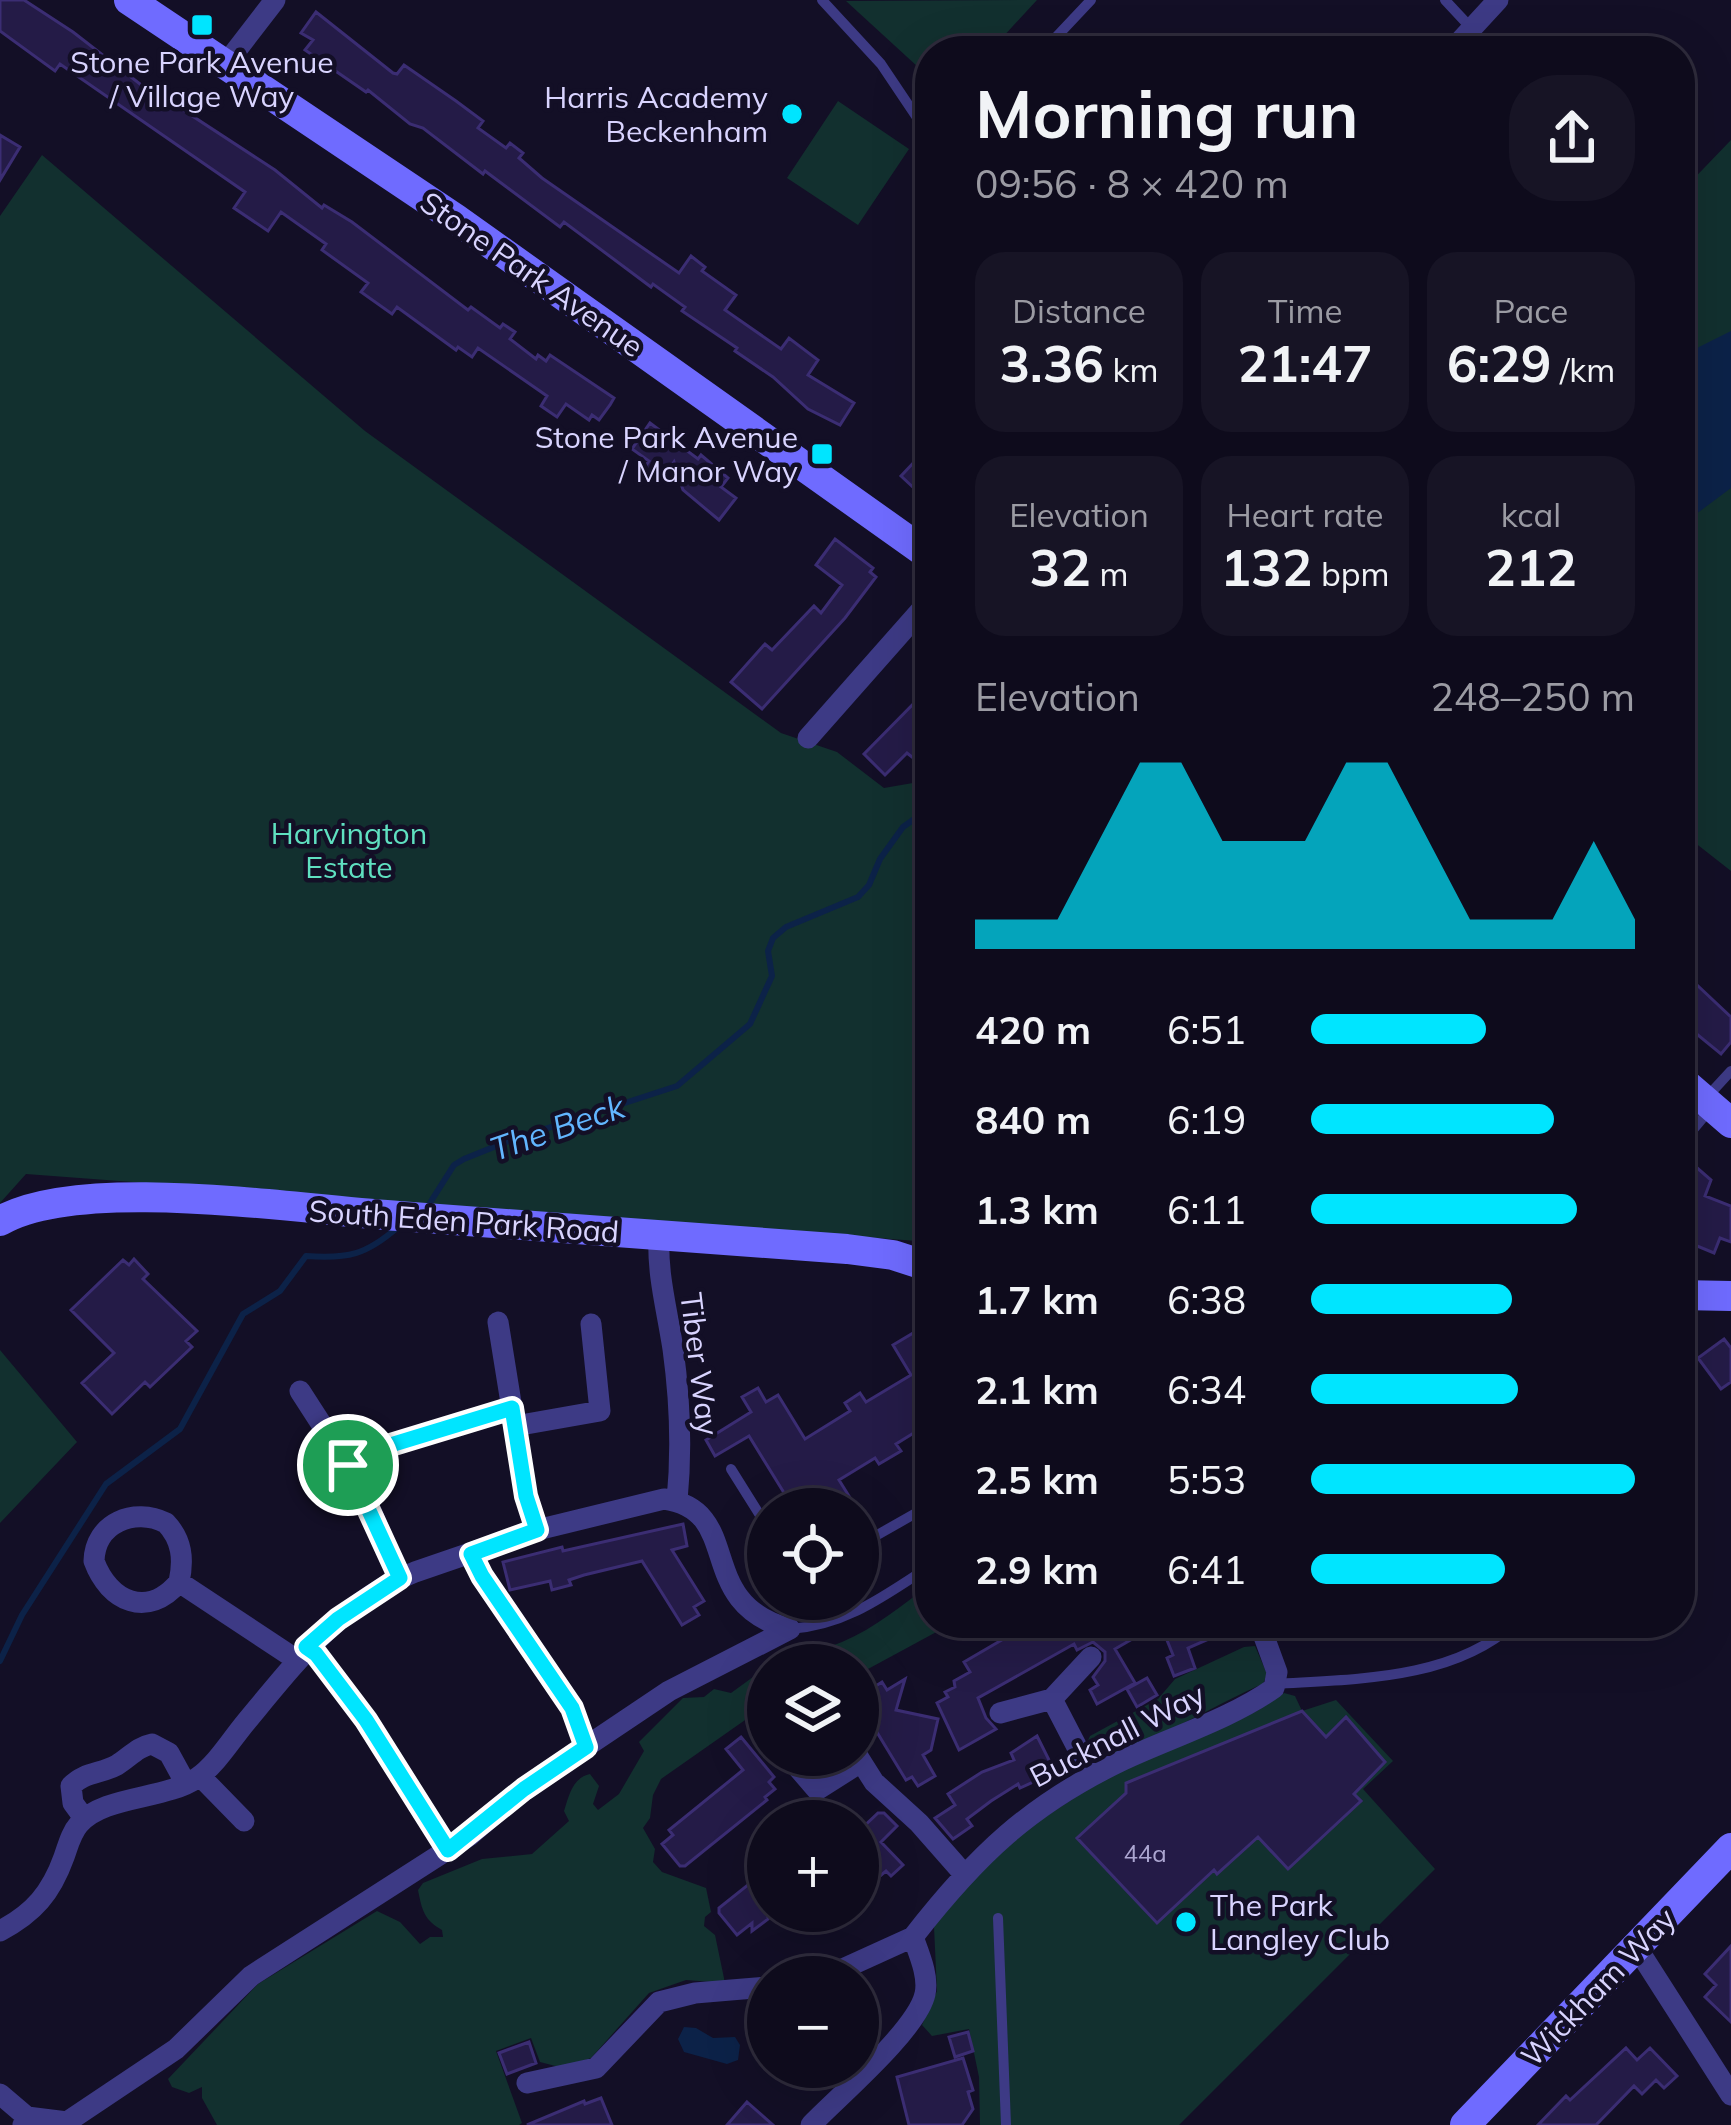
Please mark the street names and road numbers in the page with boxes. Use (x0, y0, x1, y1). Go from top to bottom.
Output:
street label: Stone Park Avenue (413, 183, 651, 365)
street label: South Eden Park Road (308, 1191, 620, 1251)
street label: Tiber Way (672, 1290, 728, 1438)
street label: Bucknall Way (1023, 1675, 1211, 1795)
street label: Wickham Way (1513, 1900, 1683, 2074)

